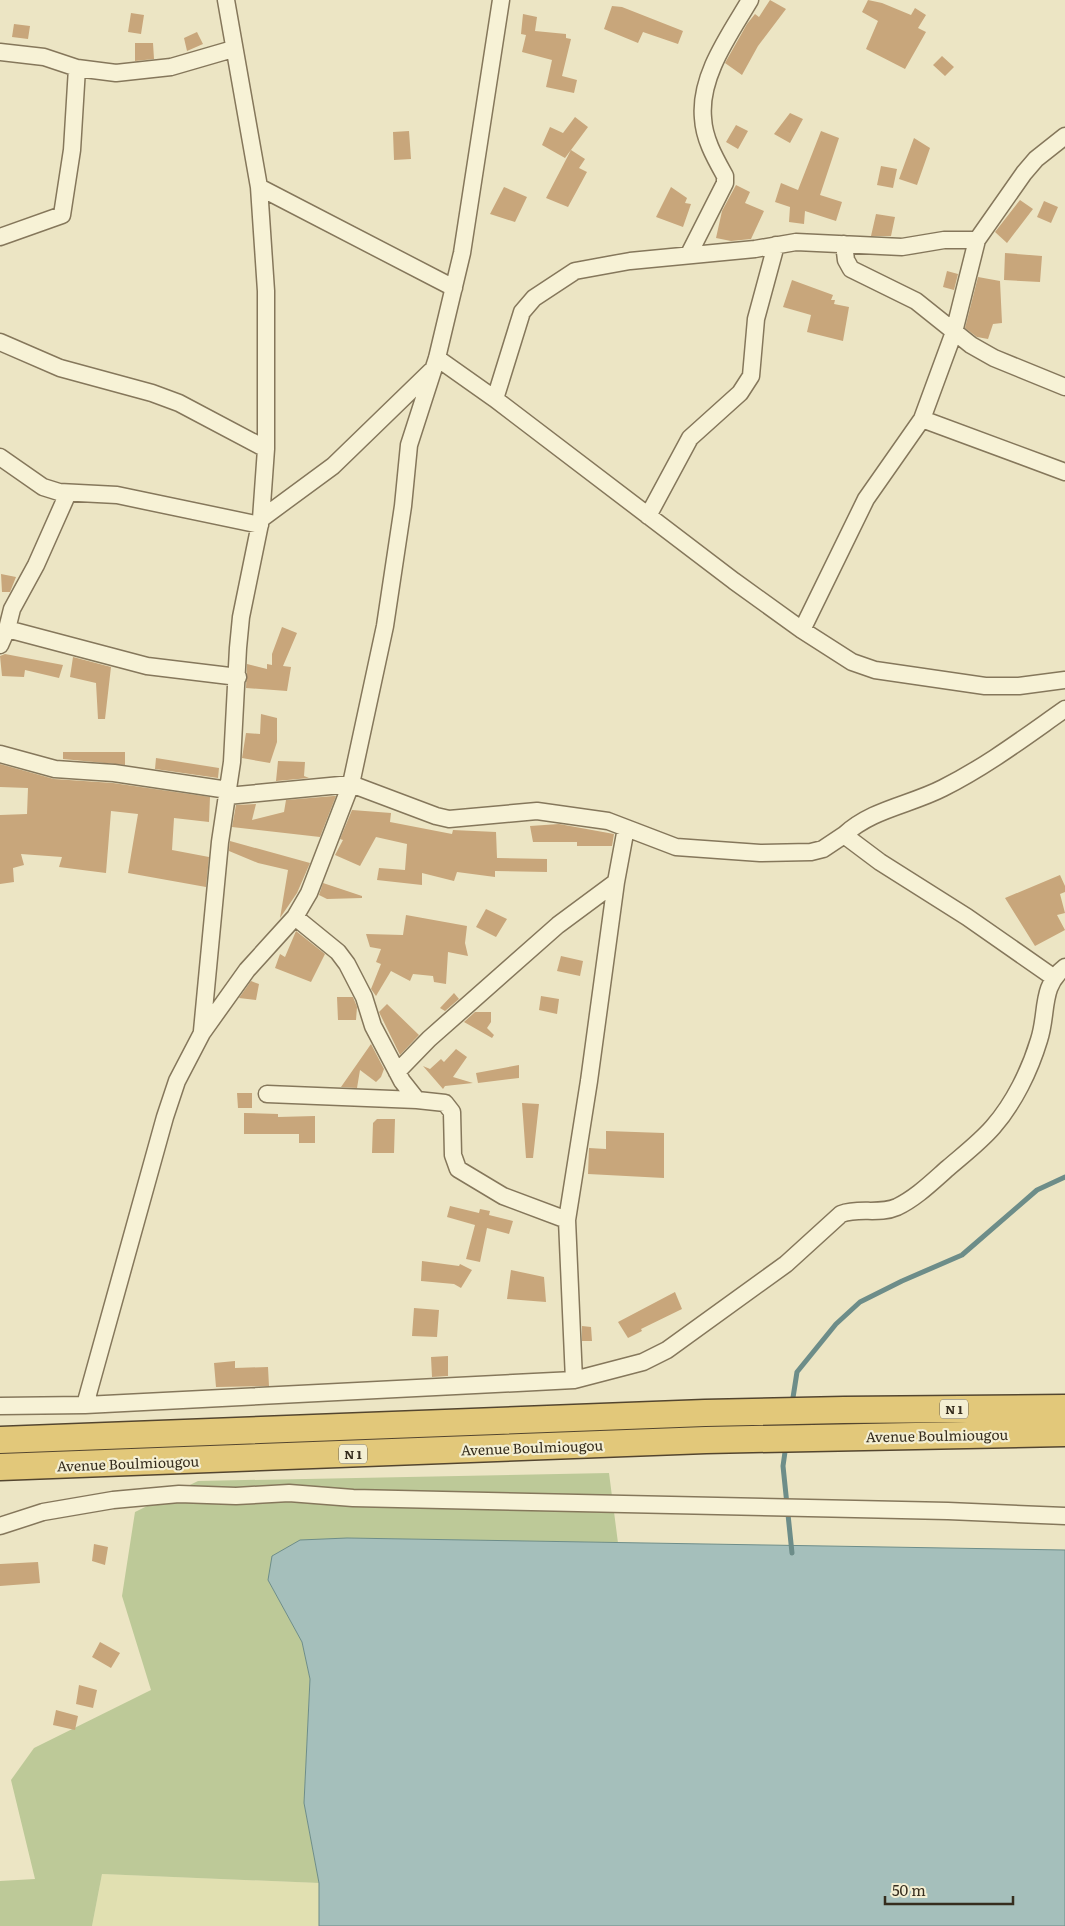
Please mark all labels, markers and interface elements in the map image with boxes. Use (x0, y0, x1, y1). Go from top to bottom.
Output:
road number: N 1 (940, 1400, 968, 1418)
street label: Avenue Boulmiougou (866, 1424, 1009, 1446)
street label: Avenue Boulmiougou (460, 1435, 604, 1459)
road number: N 1 (339, 1445, 367, 1464)
street label: Avenue Boulmiougou (56, 1451, 200, 1475)
scale bar (885, 1874, 1012, 1906)
text: 50 m (892, 1878, 926, 1901)

